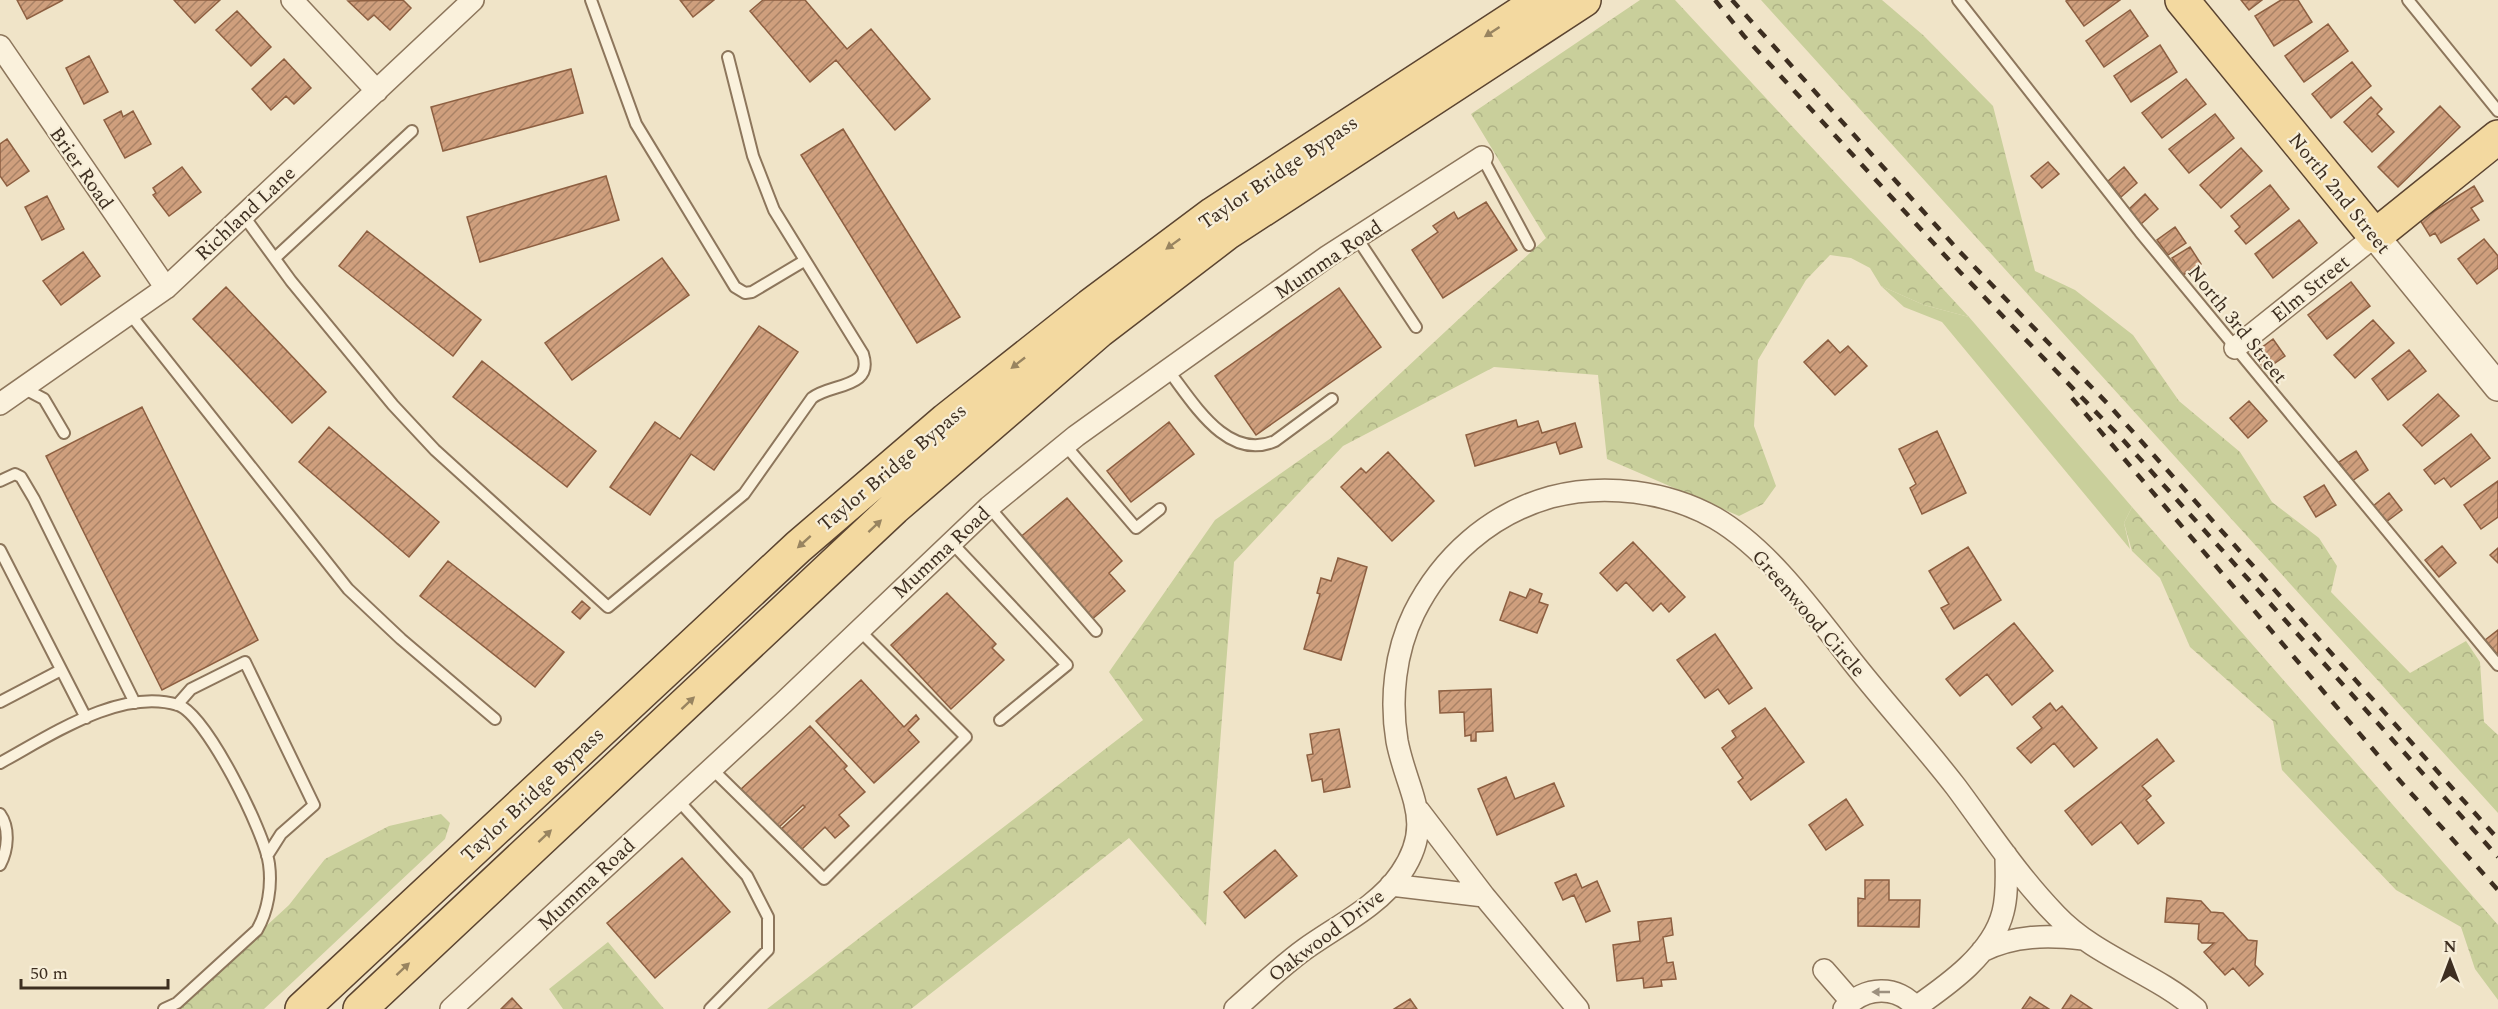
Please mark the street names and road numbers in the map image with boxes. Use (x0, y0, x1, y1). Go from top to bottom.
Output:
street label: Taylor Bridge Bypass (1193, 108, 1364, 237)
street label: Brier Road (42, 121, 121, 216)
street label: North 2nd Street (2281, 126, 2398, 261)
street label: Richland Lane (189, 159, 303, 268)
street label: Mumma Road (1269, 213, 1389, 307)
street label: Elm Street (2265, 248, 2356, 330)
street label: North 3rd Street (2180, 259, 2295, 390)
street label: Taylor Bridge Bypass (812, 396, 974, 539)
street label: Mumma Road (886, 499, 997, 606)
street label: Greenwood Circle (1744, 543, 1872, 684)
street label: Taylor Bridge Bypass (454, 720, 611, 869)
street label: Mumma Road (531, 831, 642, 938)
street label: Oakwood Drive (1262, 882, 1391, 990)

